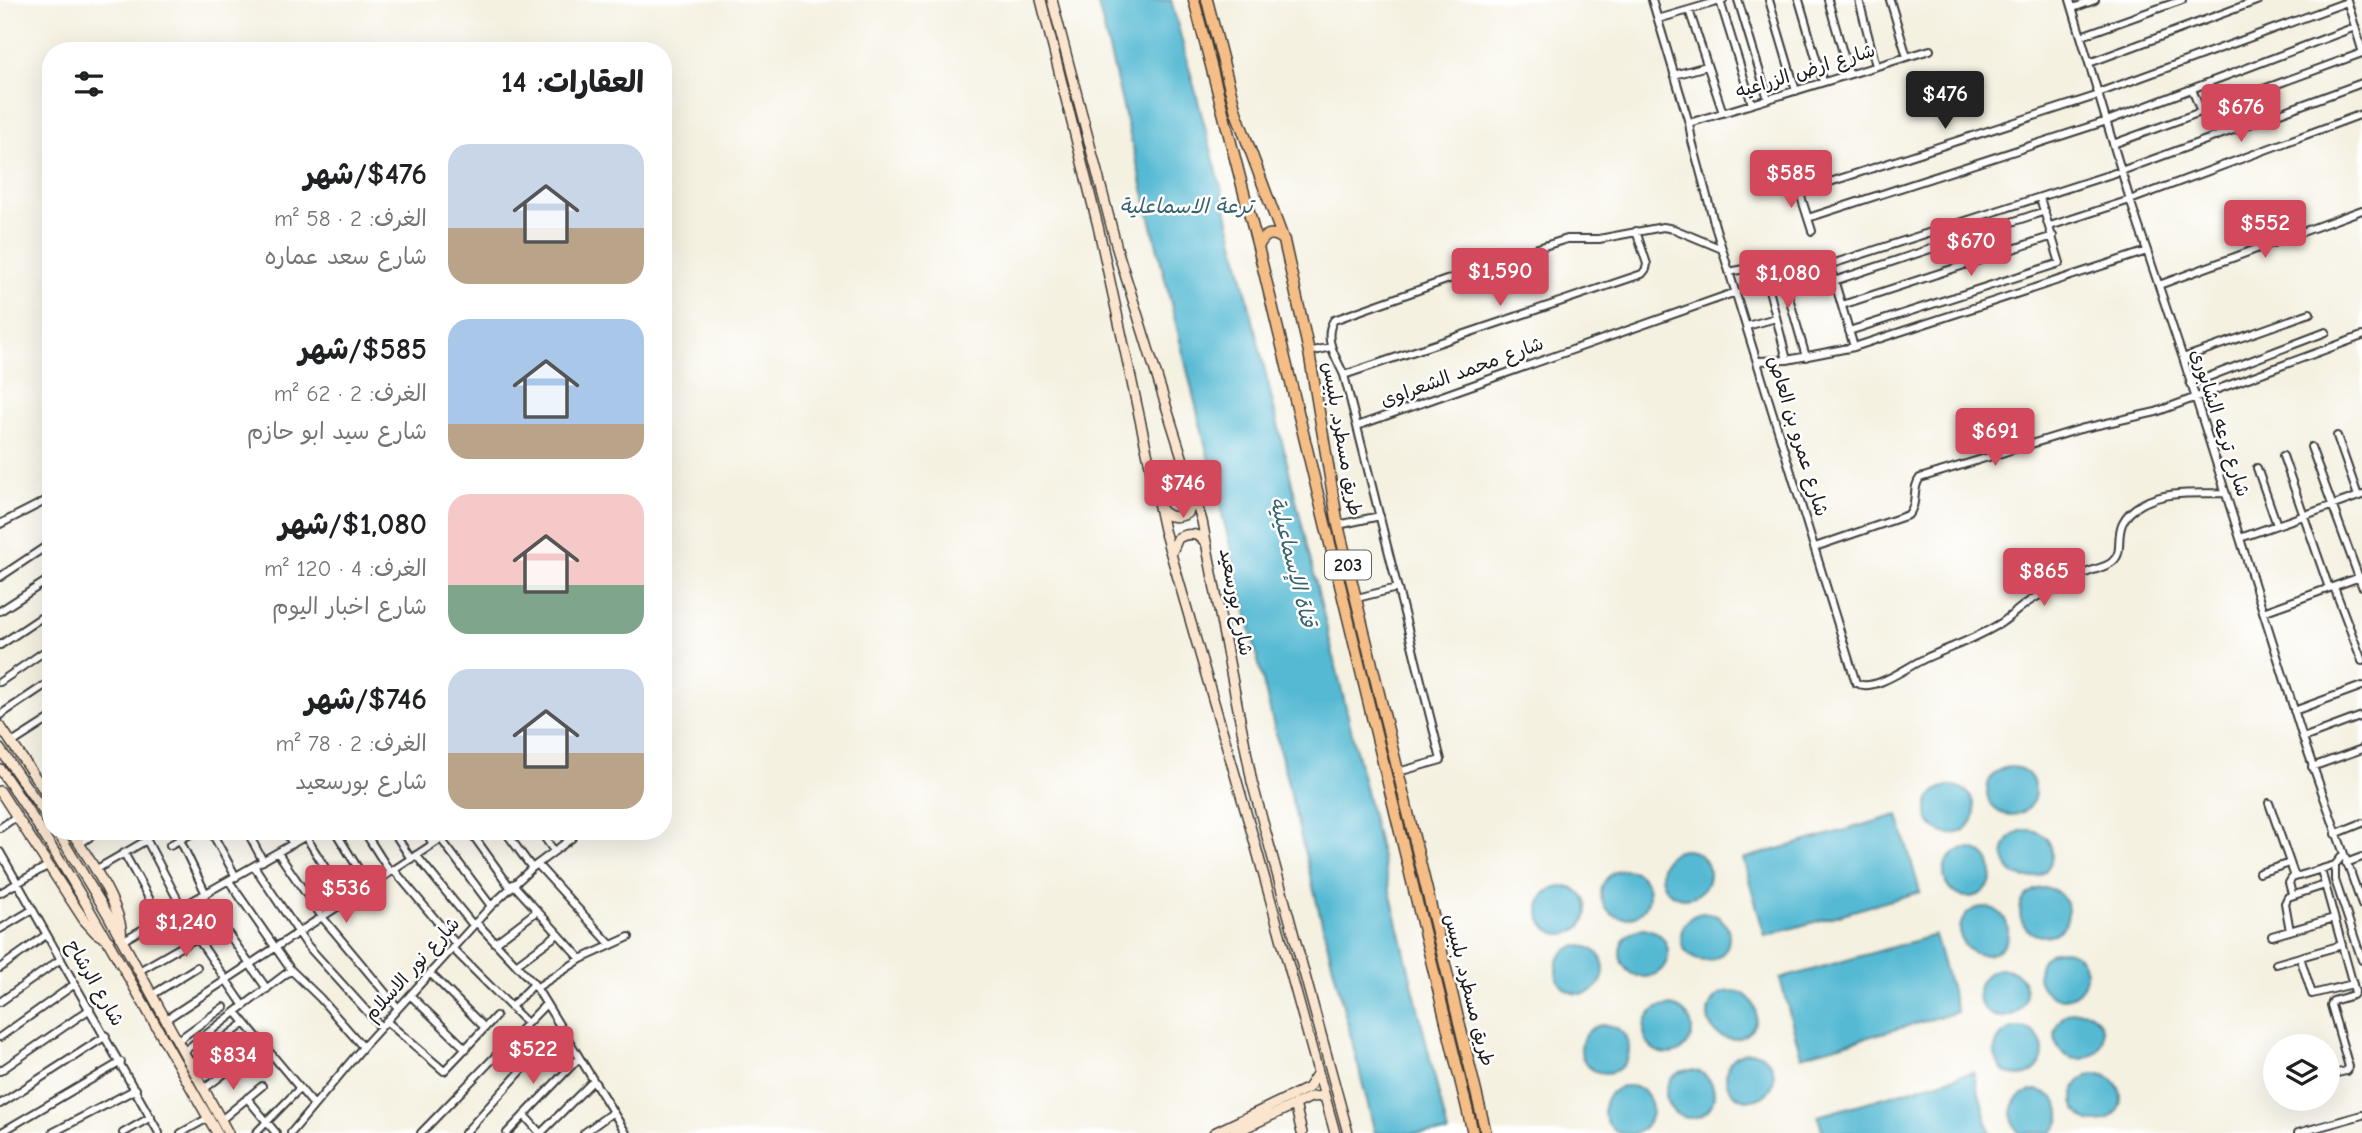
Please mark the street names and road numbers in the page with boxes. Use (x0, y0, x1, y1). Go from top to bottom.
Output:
street label: شارع ارض الزراعيه (1732, 39, 1878, 105)
street label: شارع محمد الشعراوى (1377, 332, 1547, 414)
street label: شارع ترعه الشابورى (2184, 347, 2254, 500)
street label: شارع عمرو بن العاص (1761, 353, 1833, 520)
street label: طريق مسطرد, بلبيس (1318, 360, 1366, 518)
street label: شارع بورسعيد (1213, 546, 1257, 658)
road number: 203 (1325, 550, 1371, 580)
street label: طريق مسطرد, بلبيس (1439, 912, 1499, 1068)
street label: شارع نور الاسلام (360, 913, 467, 1027)
street label: شارع الرشاح (60, 936, 129, 1031)

